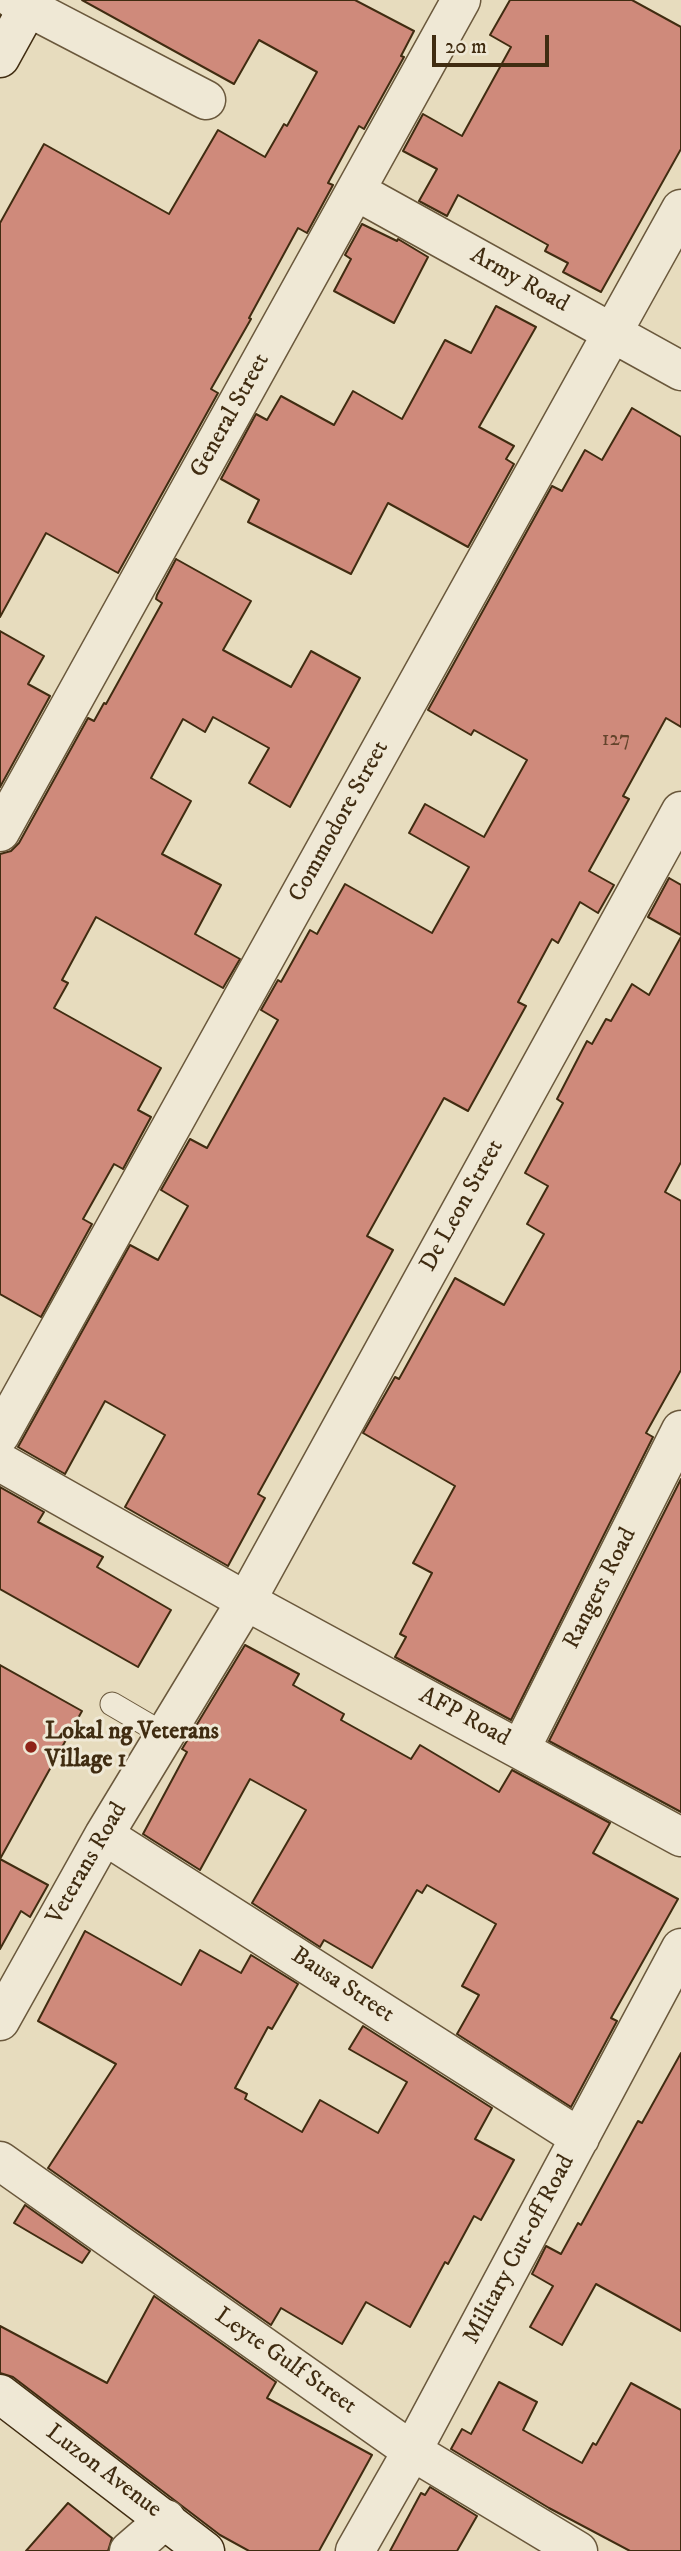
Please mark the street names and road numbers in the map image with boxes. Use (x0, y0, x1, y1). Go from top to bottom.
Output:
street label: Army Road (465, 242, 573, 320)
street label: General Street (185, 349, 277, 483)
street label: Commodore Street (284, 736, 396, 908)
street label: De Leon Street (415, 1135, 511, 1277)
street label: Rangers Road (558, 1524, 644, 1654)
street label: AFP Road (414, 1682, 514, 1754)
street label: Veterans Road (42, 1798, 134, 1930)
street label: Bausa Street (285, 1942, 399, 2030)
street label: Military Cut-off Road (458, 2151, 582, 2349)
street label: Leyte Gulf Street (209, 2302, 361, 2422)
street label: Luzon Avenue (39, 2419, 167, 2525)

